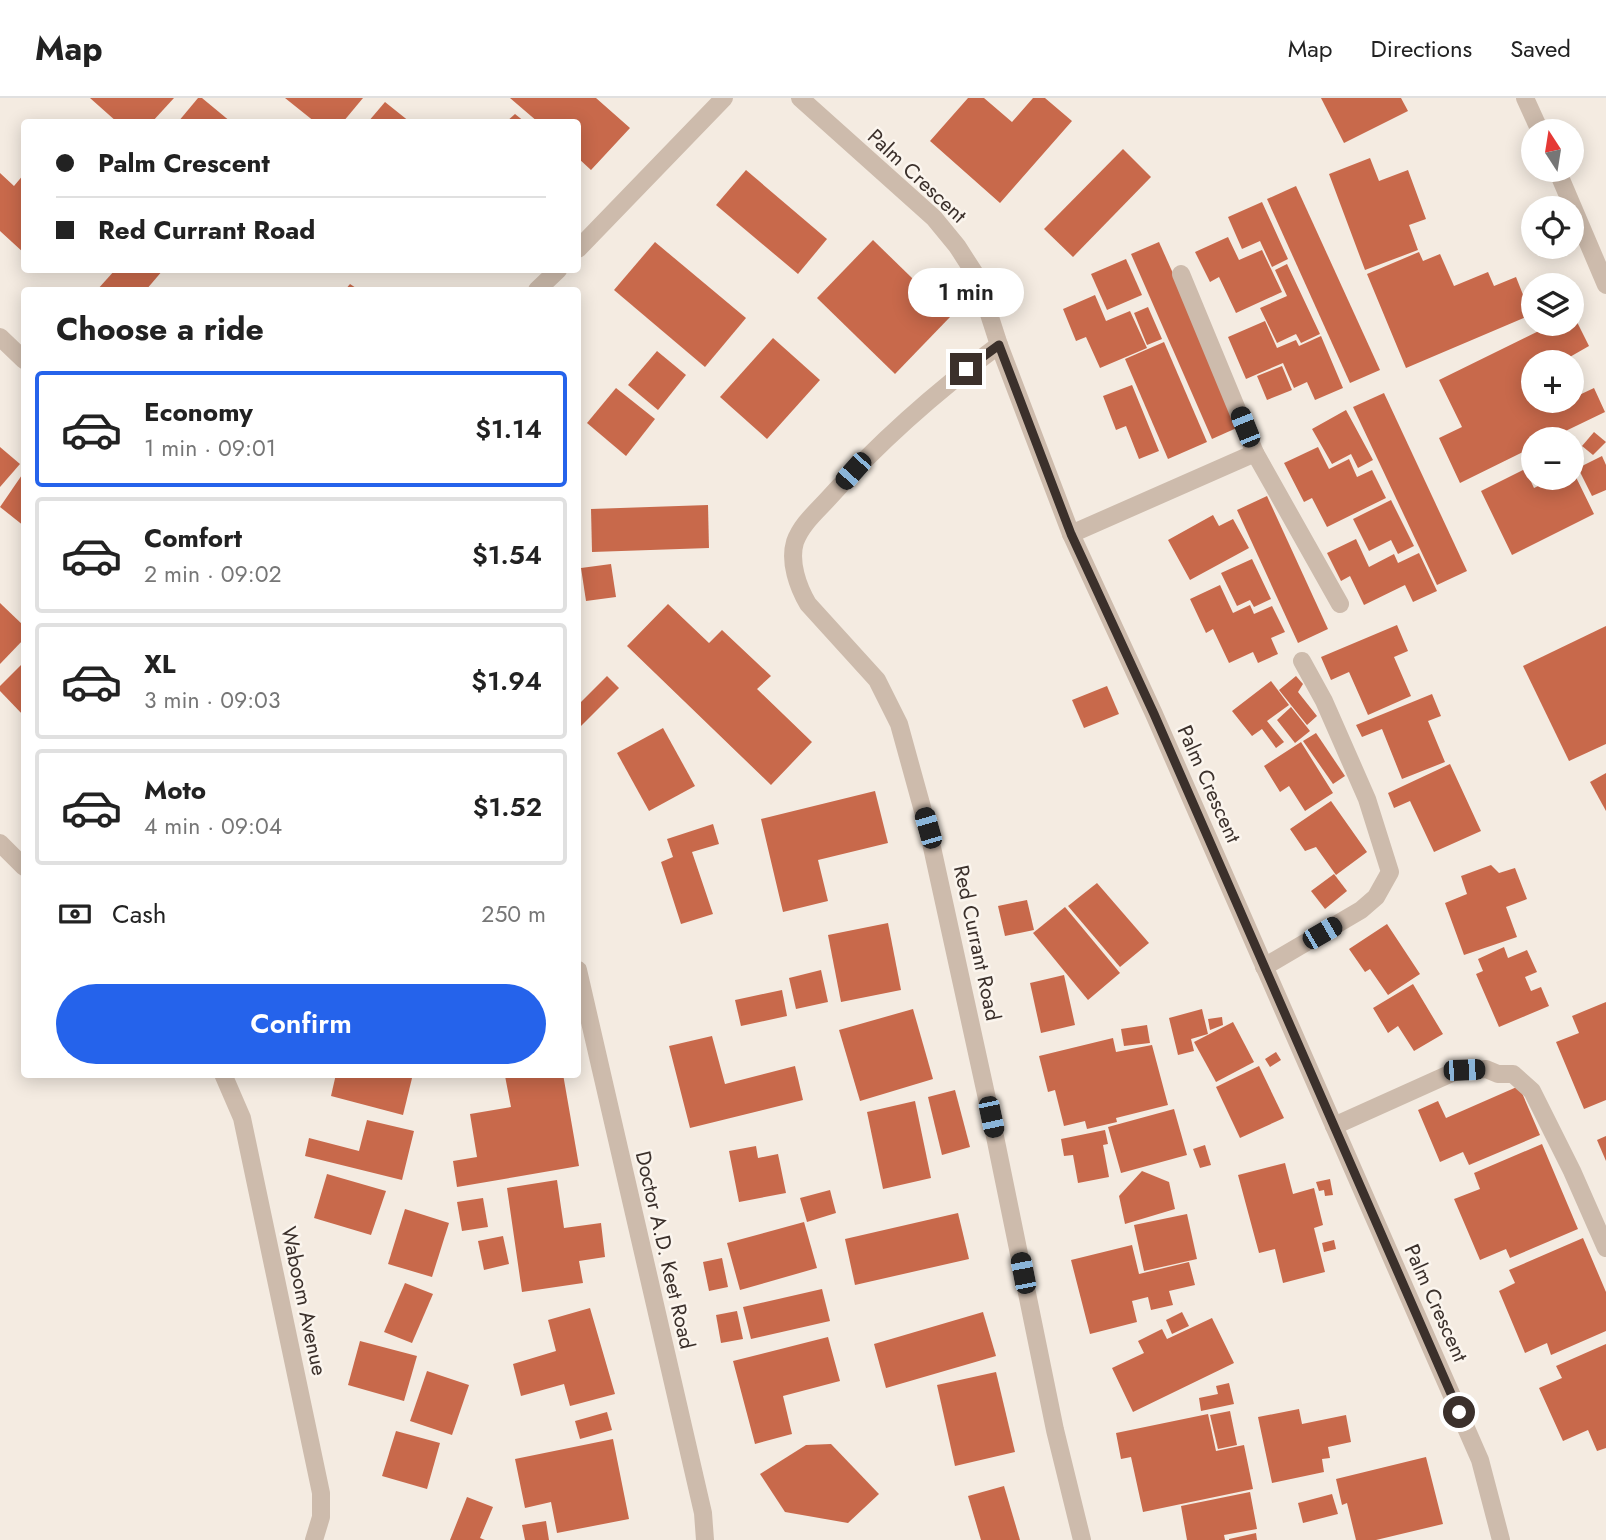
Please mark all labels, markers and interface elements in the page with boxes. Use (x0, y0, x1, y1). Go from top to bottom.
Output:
text: Map (35, 25, 103, 72)
text: Map (1288, 31, 1333, 66)
text: Directions (1371, 31, 1472, 66)
text: Saved (1510, 31, 1571, 66)
north arrow (1521, 119, 1584, 182)
map controls (1521, 119, 1584, 490)
street label: Palm Crescent (861, 122, 973, 230)
text: Palm Crescent (98, 144, 270, 182)
button: locate (1521, 196, 1584, 259)
text: Red Currant Road (98, 211, 315, 249)
callout: 1 min (908, 268, 1024, 316)
button: layers (1521, 273, 1584, 336)
text: 1 min (938, 275, 994, 309)
text: Choose a ride (56, 306, 264, 352)
button: + (1521, 350, 1584, 413)
route end (950, 353, 982, 385)
text: Economy (144, 393, 253, 431)
icon: car (60, 398, 123, 461)
car (1228, 404, 1263, 450)
text: $1.14 (475, 410, 542, 448)
button: − (1521, 427, 1584, 490)
text: 1 min · 09:01 (144, 431, 276, 465)
car (832, 448, 875, 494)
text: Comfort (144, 519, 242, 557)
icon: car (60, 524, 123, 587)
text: $1.54 (472, 536, 542, 574)
text: 2 min · 09:02 (144, 557, 282, 591)
text: XL (144, 645, 176, 683)
icon: car (60, 650, 123, 713)
text: $1.94 (471, 662, 542, 700)
text: 3 min · 09:03 (144, 683, 280, 717)
street label: Palm Crescent (1170, 720, 1248, 848)
text: Moto (144, 771, 206, 809)
icon: car (60, 776, 123, 839)
text: $1.52 (473, 788, 542, 826)
car (913, 805, 944, 851)
text: 4 min · 09:04 (144, 809, 282, 843)
street label: Red Currant Road (946, 862, 1008, 1024)
icon: cash (56, 895, 94, 933)
text: Cash (112, 895, 166, 933)
text: 250 m (481, 897, 546, 931)
car (1299, 913, 1346, 953)
button: Confirm (56, 984, 546, 1064)
car (1443, 1059, 1486, 1081)
car (977, 1094, 1006, 1140)
street label: Doctor A.D. Keet Road (628, 1148, 702, 1352)
street label: Waboom Avenue (274, 1224, 334, 1379)
street label: Palm Crescent (1397, 1239, 1475, 1367)
car (1009, 1250, 1038, 1296)
route start (1443, 1396, 1475, 1428)

